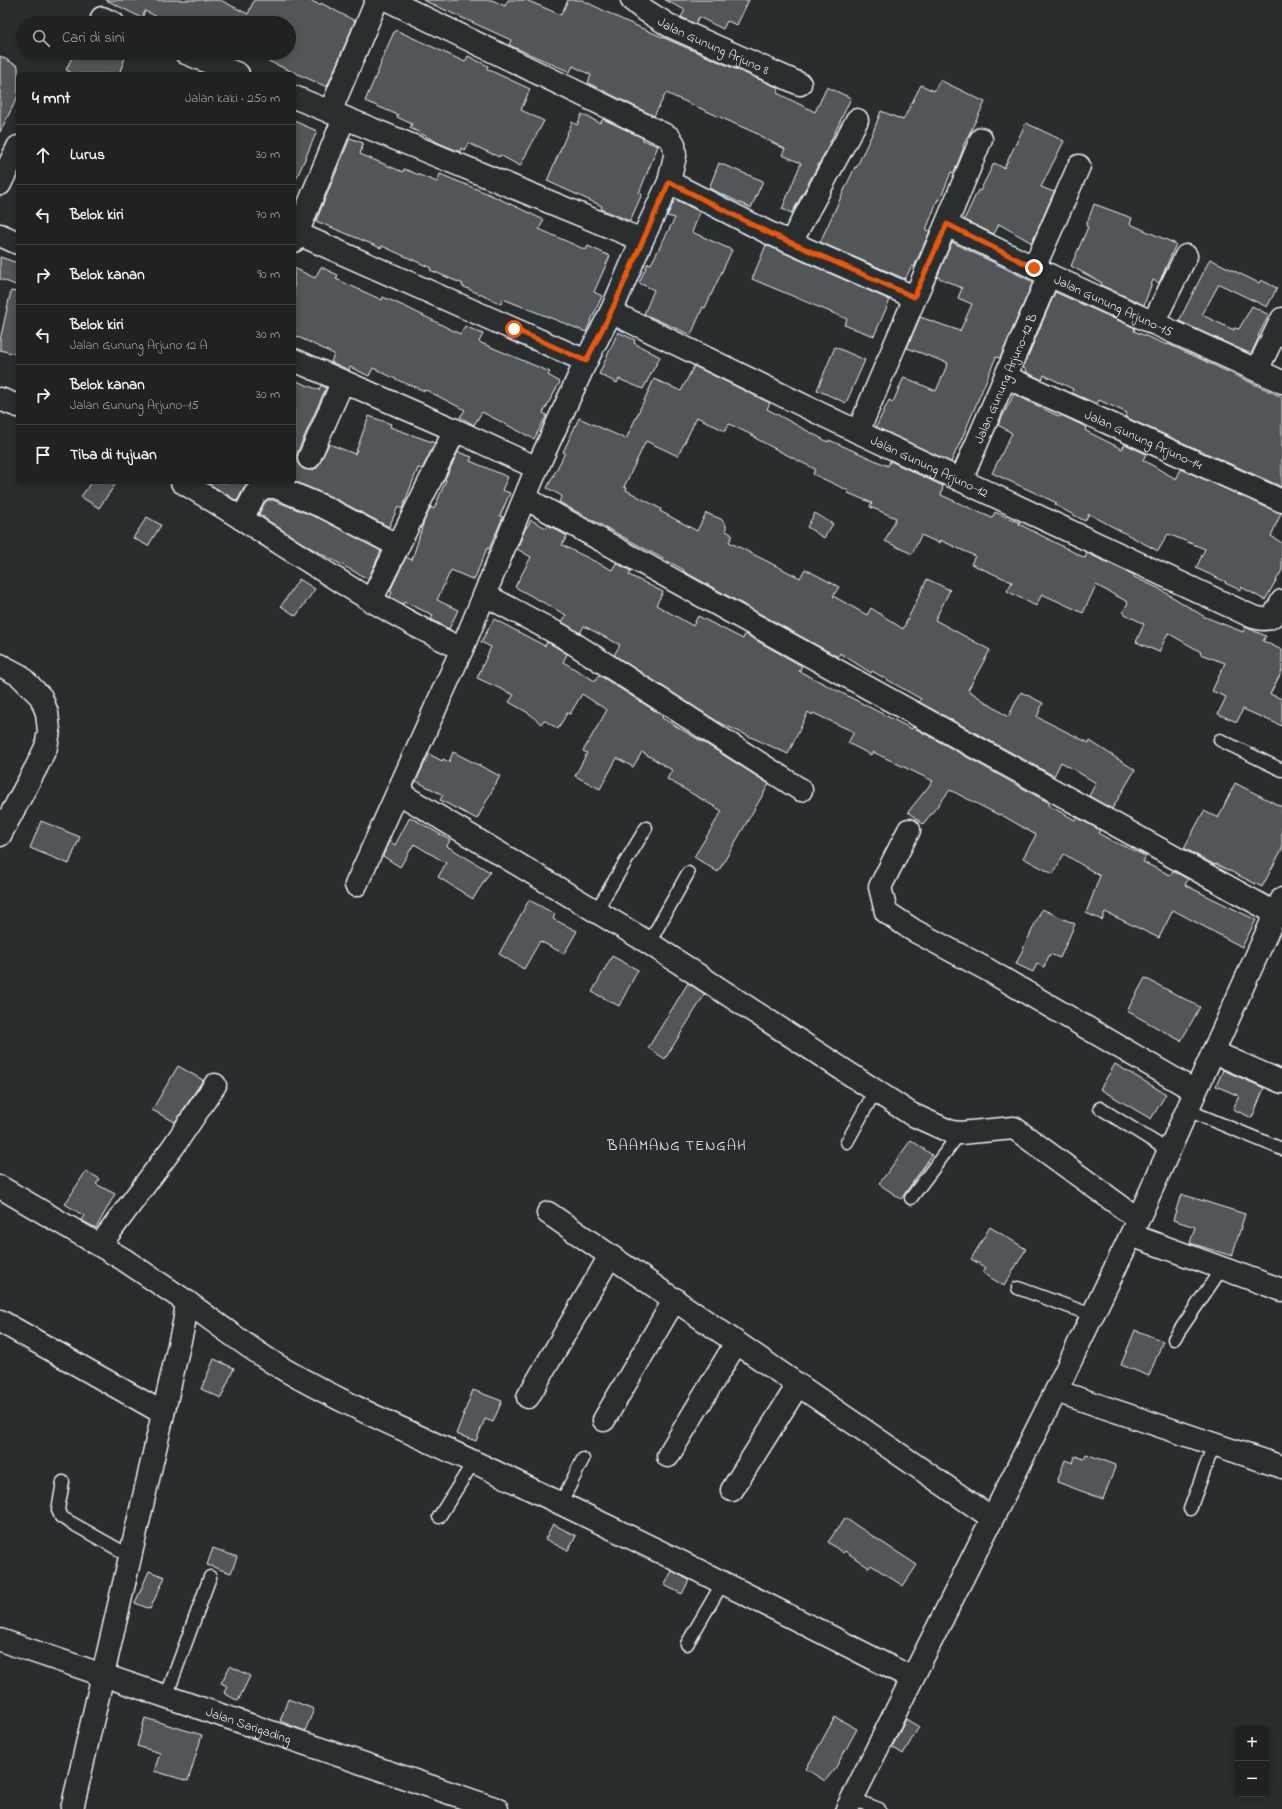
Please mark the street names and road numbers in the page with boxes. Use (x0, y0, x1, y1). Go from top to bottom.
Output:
street label: Jalan Gunung Arjuno 8 (654, 13, 772, 80)
street label: Jalan Gunung Arjuno-15 (1051, 271, 1176, 342)
street label: Jalan Gunung Arjuno-12 B (970, 310, 1043, 447)
street label: Jalan Gunung Arjuno-14 (1081, 406, 1205, 475)
street label: Jalan Gunung Arjuno-12 (867, 431, 992, 503)
street label: Jalan Sarigading (203, 1703, 294, 1750)

